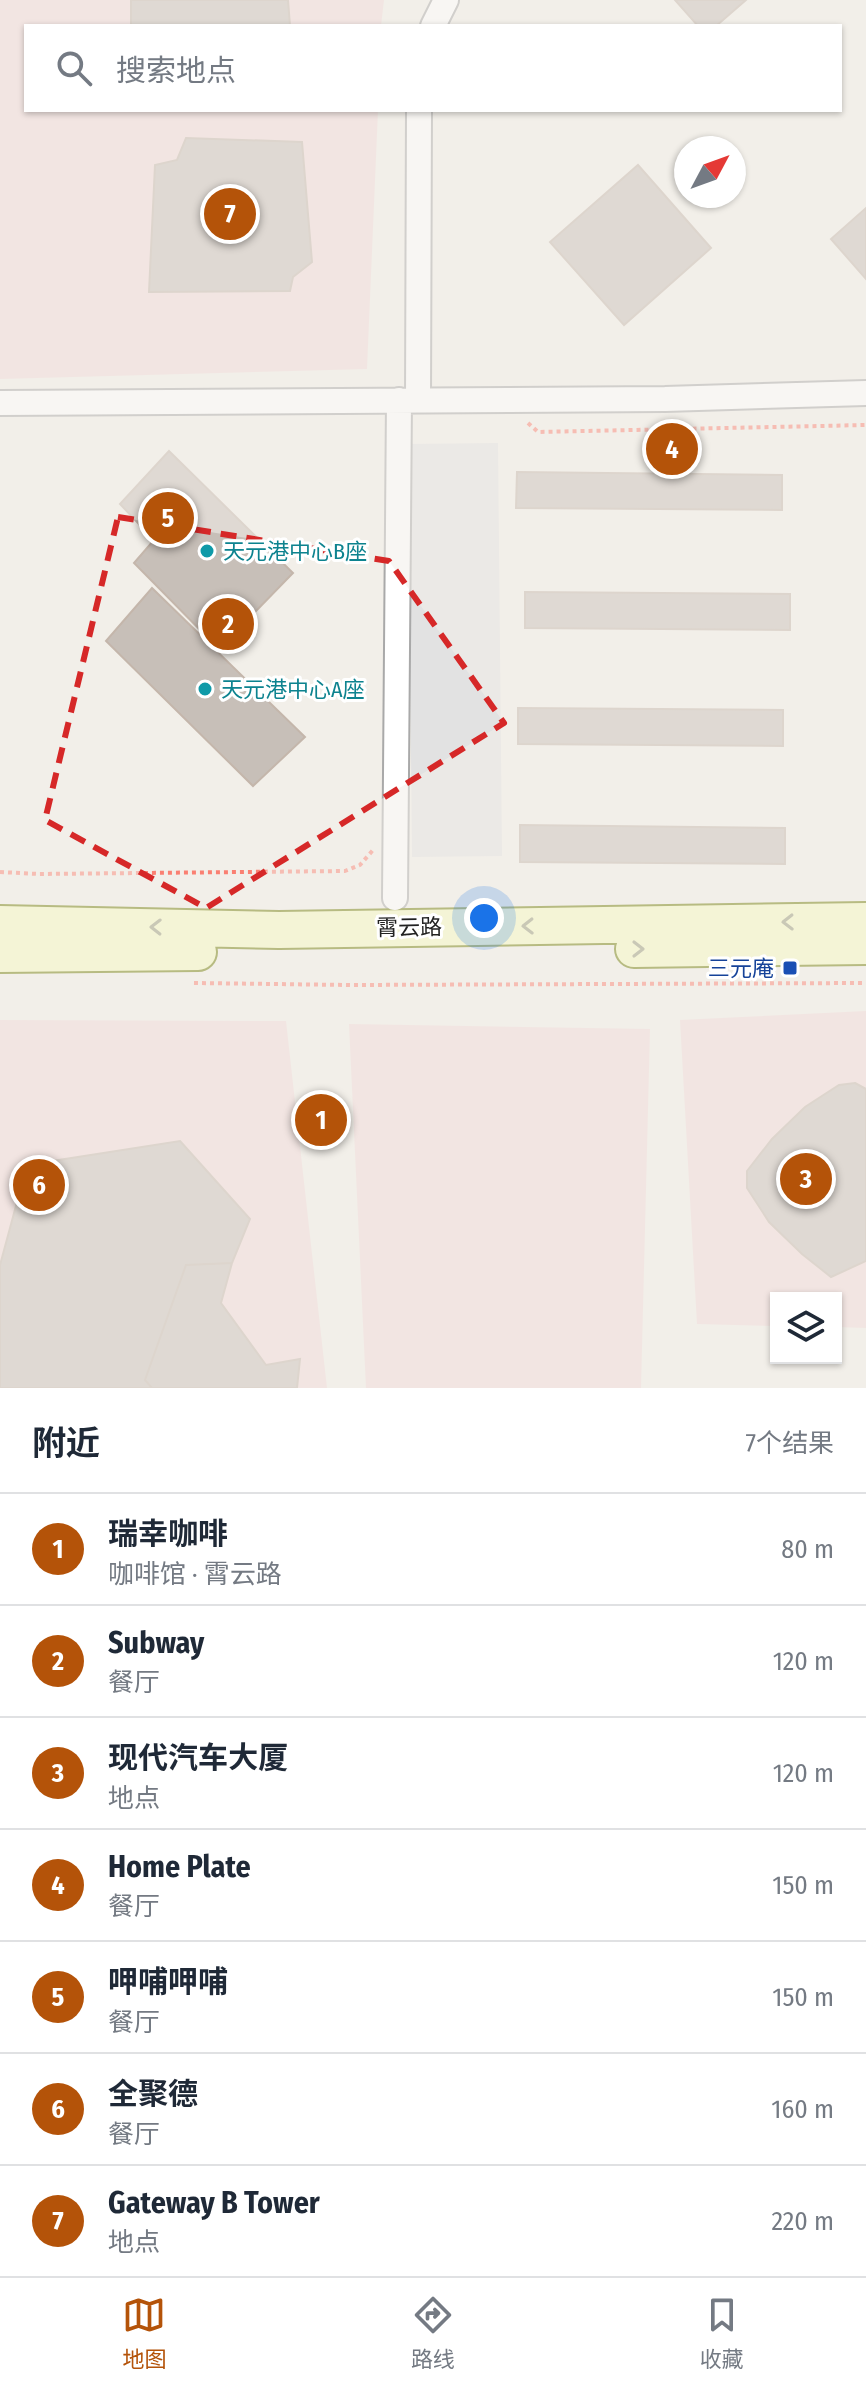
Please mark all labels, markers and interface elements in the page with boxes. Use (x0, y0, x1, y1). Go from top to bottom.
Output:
search box (24, 24, 842, 112)
icon: search (52, 46, 96, 90)
text: 搜索地点 (116, 53, 236, 89)
north arrow (674, 136, 746, 208)
pin: 7 (204, 184, 256, 244)
pin: 4 (646, 419, 698, 479)
pin: 5 (142, 488, 194, 548)
place label: 天元港中心B座 (223, 538, 367, 565)
marker: 天元港中心B座 (198, 542, 216, 560)
pin: 2 (202, 594, 254, 654)
place label: 天元港中心A座 (221, 676, 365, 703)
marker: 天元港中心A座 (196, 680, 214, 698)
your location (464, 898, 504, 938)
street label: 霄云路 (376, 913, 442, 942)
one-way arrow (781, 913, 794, 931)
one-way arrow (521, 917, 534, 934)
one-way arrow (149, 919, 162, 936)
one-way arrow (632, 940, 645, 958)
place label: 三元庵 (708, 955, 774, 982)
marker: 三元庵 (781, 959, 799, 977)
pin: 1 (295, 1090, 347, 1150)
pin: 3 (780, 1149, 832, 1209)
pin: 6 (13, 1155, 65, 1215)
map controls (770, 1292, 842, 1364)
button: layers (770, 1292, 842, 1364)
text: 附近 (32, 1423, 100, 1464)
text: 7个结果 (745, 1428, 834, 1459)
text: 瑞幸咖啡 (108, 1516, 228, 1552)
text: 1 (53, 1534, 64, 1565)
text: 80 m (781, 1534, 834, 1565)
text: 咖啡馆 · 霄云路 (108, 1559, 282, 1590)
text: Subway (108, 1625, 204, 1661)
text: 2 (52, 1646, 64, 1677)
text: 120 m (773, 1646, 834, 1677)
text: 餐厅 (108, 1667, 160, 1698)
text: 现代汽车大厦 (108, 1740, 288, 1776)
text: 3 (52, 1758, 64, 1789)
text: 120 m (773, 1758, 834, 1789)
text: 地点 (108, 1783, 160, 1814)
text: Home Plate (108, 1849, 251, 1885)
text: 4 (51, 1870, 65, 1901)
text: 150 m (772, 1870, 834, 1901)
text: 餐厅 (108, 1891, 160, 1922)
text: 呷哺呷哺 (108, 1964, 228, 2000)
text: 5 (52, 1982, 64, 2013)
text: 150 m (772, 1982, 834, 2013)
text: 餐厅 (108, 2007, 160, 2038)
text: 全聚德 (108, 2076, 198, 2112)
text: 6 (51, 2094, 65, 2125)
text: 160 m (771, 2094, 834, 2125)
text: 餐厅 (108, 2119, 160, 2150)
text: Gateway B Tower (108, 2185, 320, 2221)
text: 7 (52, 2206, 64, 2237)
text: 220 m (771, 2206, 834, 2237)
text: 地点 (108, 2227, 160, 2258)
tab: 地图 (122, 2293, 166, 2373)
tab: 路线 (411, 2293, 455, 2373)
tab: 收藏 (700, 2293, 744, 2373)

